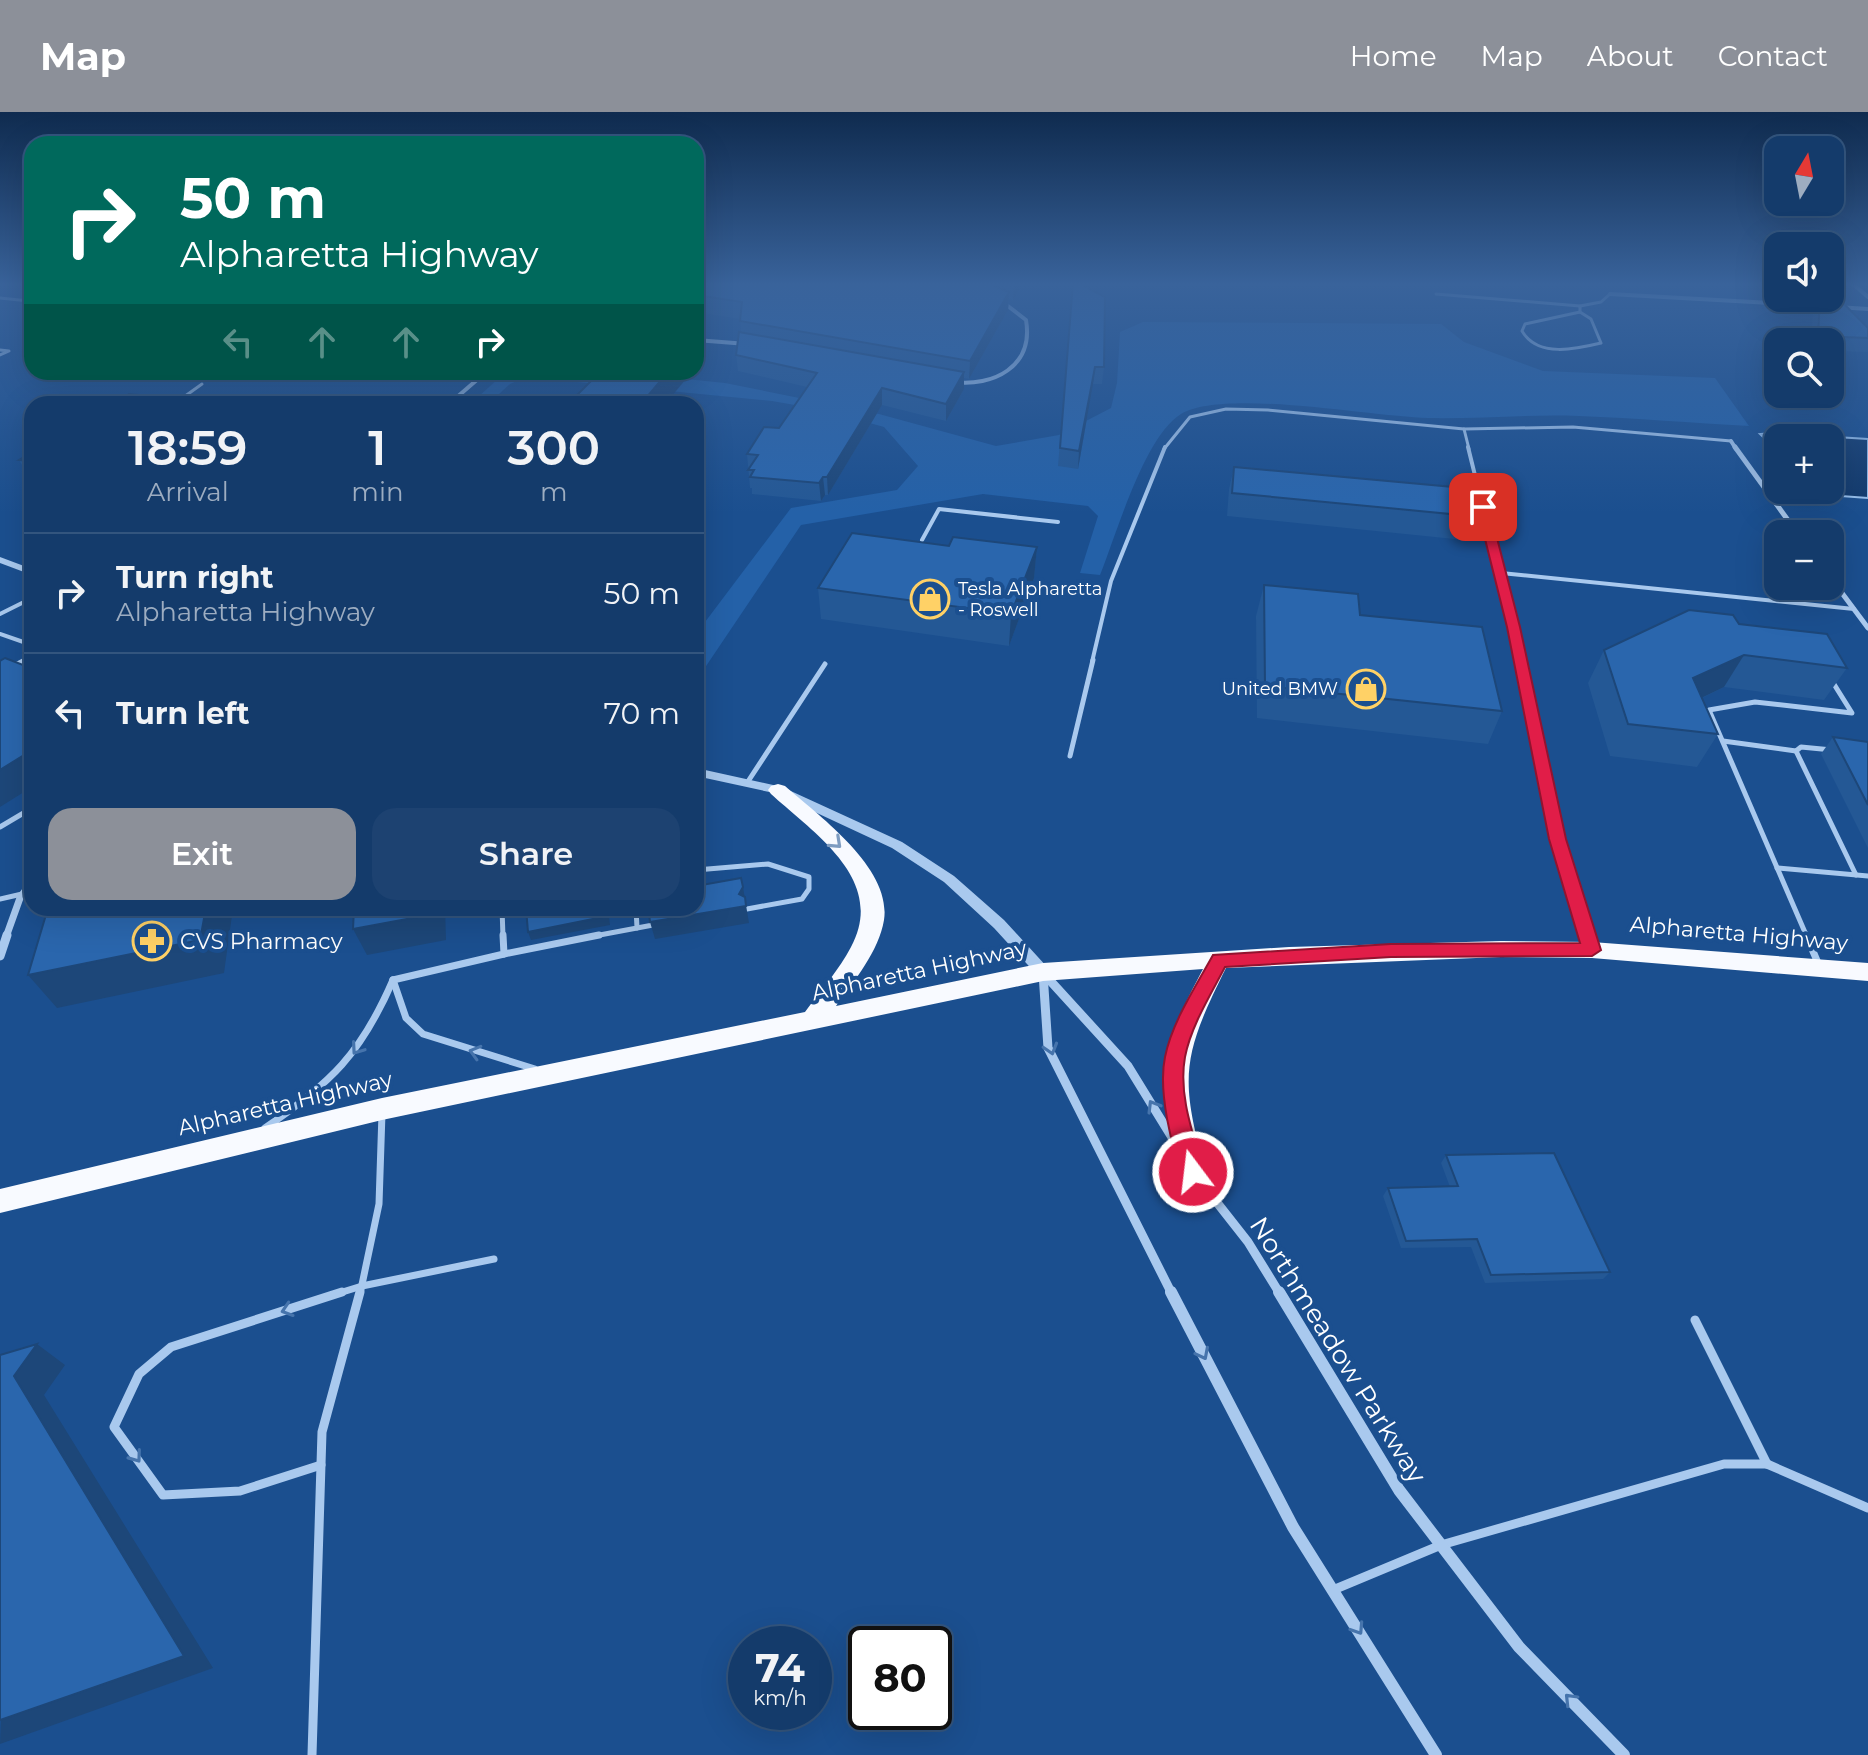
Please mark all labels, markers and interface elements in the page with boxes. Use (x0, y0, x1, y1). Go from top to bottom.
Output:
text: Map (40, 33, 126, 80)
text: Home (1350, 39, 1437, 73)
text: Map (1481, 39, 1543, 73)
text: About (1587, 39, 1674, 73)
text: Contact (1718, 39, 1828, 73)
north arrow (1764, 136, 1844, 216)
map controls (1764, 136, 1844, 600)
text: 50 m (180, 164, 326, 232)
icon: right (48, 168, 152, 272)
text: Alpharetta Highway (180, 232, 538, 276)
button: sound (1764, 232, 1844, 312)
icon: left (216, 320, 260, 364)
icon: ahead (300, 320, 344, 364)
icon: ahead (384, 320, 428, 364)
icon: right (468, 320, 512, 364)
button: search (1764, 328, 1844, 408)
text: 18:59 (128, 419, 247, 477)
text: 1 (368, 419, 387, 477)
text: 300 (507, 419, 600, 477)
button: + (1764, 424, 1844, 504)
pin (1449, 473, 1517, 541)
text: Arrival (147, 476, 229, 508)
text: min (351, 476, 404, 508)
text: m (540, 476, 568, 508)
icon: arrive (1461, 485, 1505, 529)
button: − (1764, 520, 1844, 600)
text: Turn right (116, 559, 273, 596)
icon: right (48, 571, 92, 615)
text: 50 m (603, 575, 680, 612)
shop icon: Tesla Alpharetta - Roswell (909, 578, 951, 620)
place label: Tesla Alpharetta - Roswell (958, 578, 1102, 621)
text: Alpharetta Highway (116, 596, 375, 628)
shop icon: United BMW (1345, 668, 1387, 710)
place label: United BMW (1222, 678, 1338, 700)
icon: left (48, 691, 92, 735)
text: Turn left (116, 695, 249, 732)
text: 70 m (603, 695, 680, 732)
button: Exit (48, 808, 356, 900)
button: Share (372, 808, 680, 900)
one-way arrow (826, 834, 841, 848)
street label: Alpharetta Highway (1629, 911, 1849, 956)
pharmacy icon: CVS Pharmacy (131, 920, 173, 962)
place label: CVS Pharmacy (180, 928, 343, 955)
street label: Alpharetta Highway (809, 934, 1029, 1006)
one-way arrow (352, 1041, 367, 1055)
one-way arrow (1042, 1042, 1058, 1055)
one-way arrow (468, 1045, 482, 1061)
street label: Alpharetta Highway (175, 1066, 395, 1141)
one-way arrow (1147, 1100, 1162, 1115)
position arrow (1151, 1130, 1235, 1214)
street label: Northmeadow Parkway (1243, 1211, 1434, 1490)
one-way arrow (281, 1301, 295, 1317)
one-way arrow (1193, 1345, 1208, 1360)
one-way arrow (126, 1448, 140, 1463)
one-way arrow (1348, 1620, 1363, 1634)
speed limit sign: 80 (848, 1626, 952, 1730)
text: 74 (755, 1643, 805, 1692)
text: km/h (753, 1686, 807, 1710)
one-way arrow (1564, 1694, 1579, 1708)

